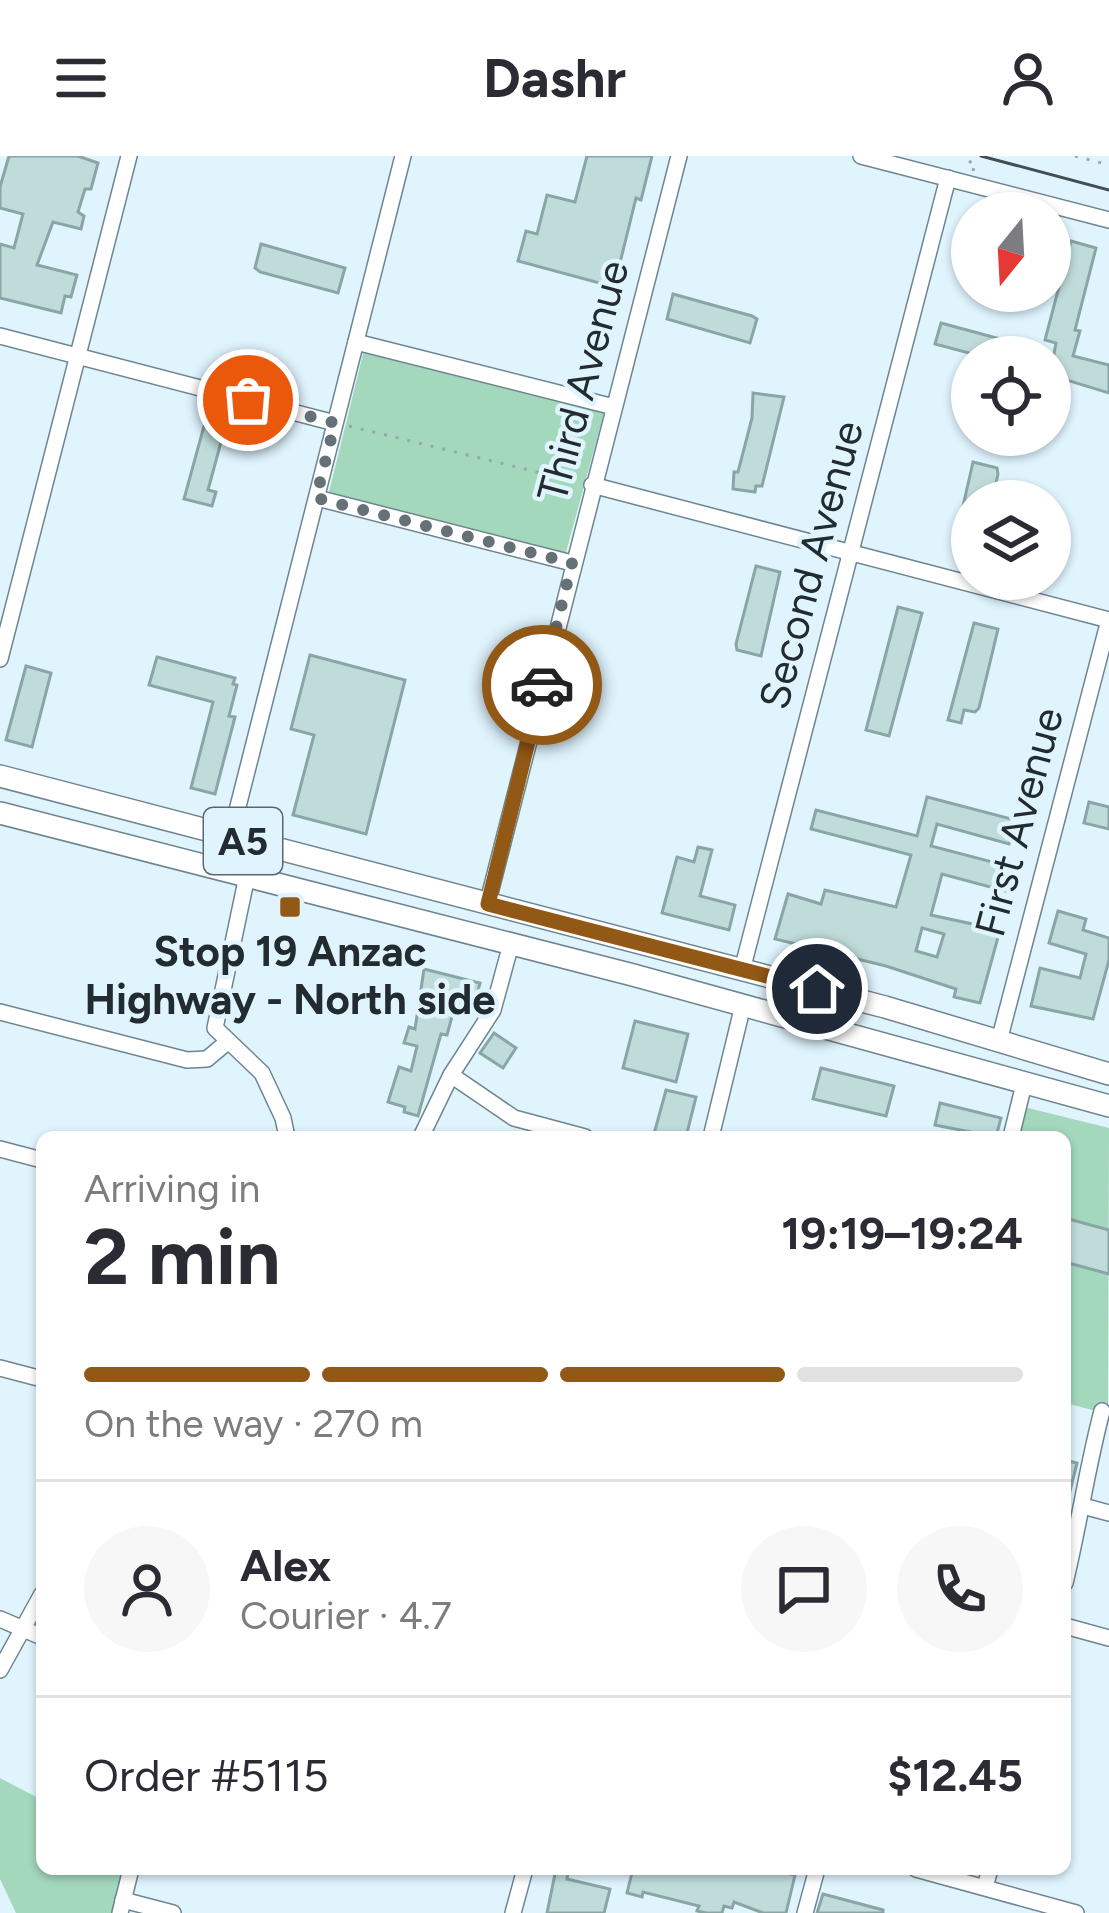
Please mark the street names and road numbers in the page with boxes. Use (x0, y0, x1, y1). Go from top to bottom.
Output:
street label: Third Avenue (526, 255, 640, 507)
street label: Second Avenue (748, 415, 874, 715)
street label: First Avenue (964, 702, 1074, 942)
road number: A5 (204, 808, 282, 874)

